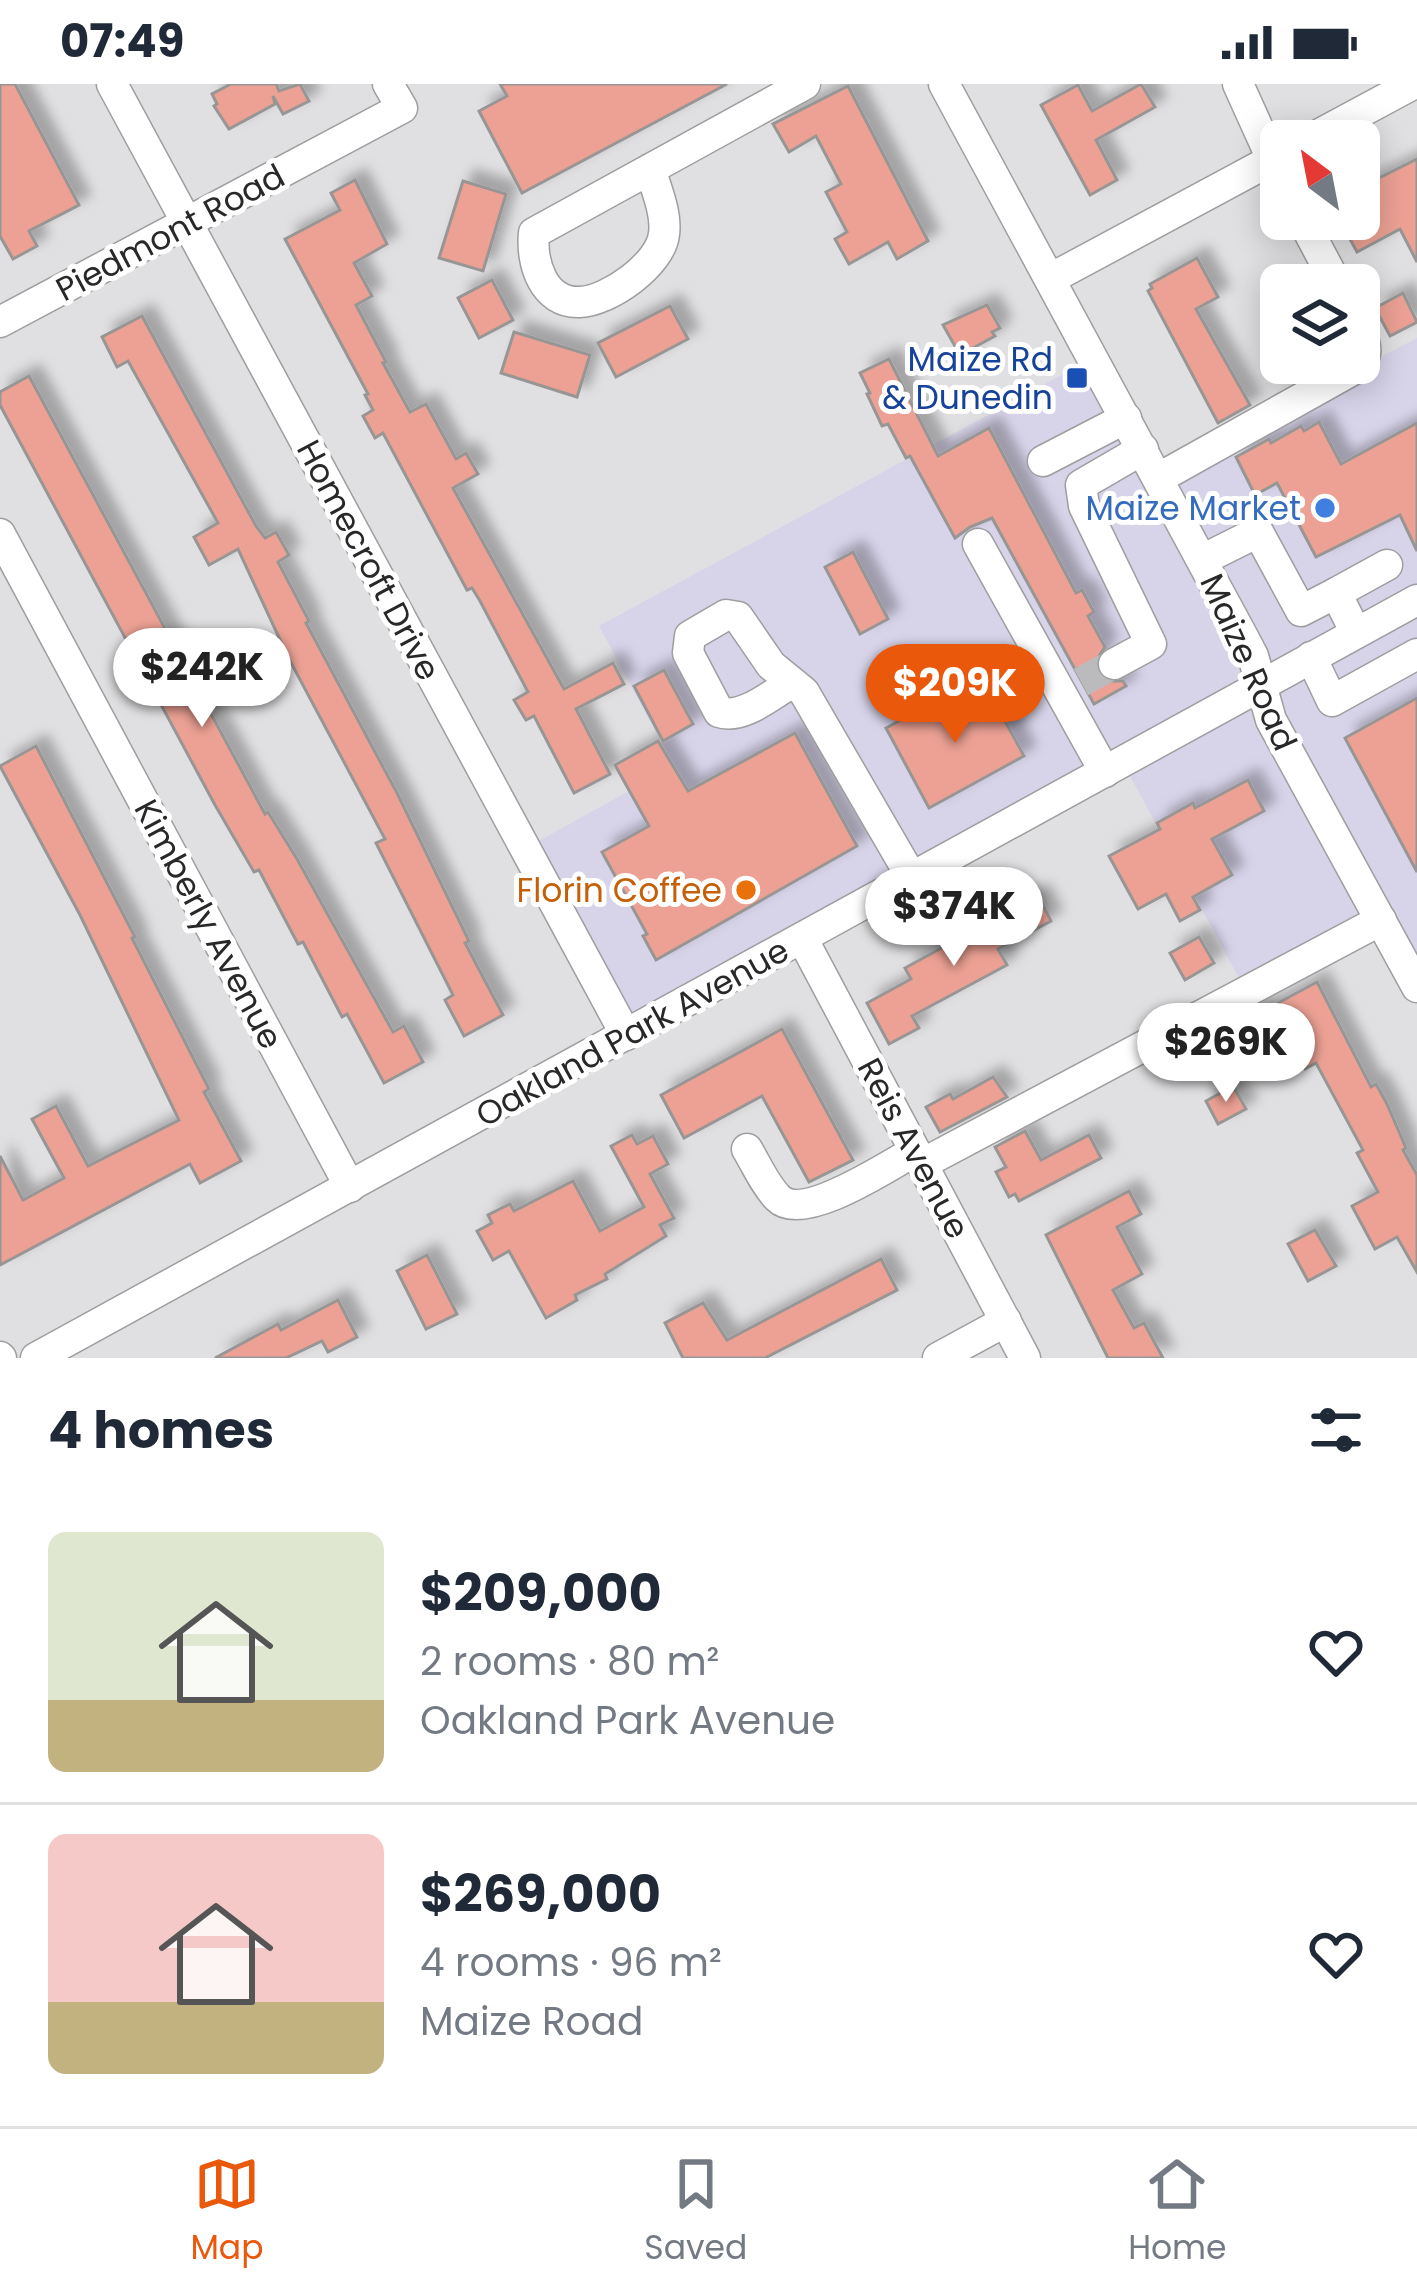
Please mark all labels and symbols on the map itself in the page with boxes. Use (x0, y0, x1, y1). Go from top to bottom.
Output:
north arrow (1260, 120, 1380, 240)
street label: Piedmont Road (48, 152, 293, 313)
place label: Maize Rd & Dunedin (882, 336, 1053, 421)
marker: Maize Rd & Dunedin (1064, 365, 1090, 391)
street label: Homecroft Drive (285, 432, 452, 689)
place label: Maize Market (1085, 485, 1301, 532)
marker: Maize Market (1312, 495, 1338, 521)
street label: Maize Road (1189, 566, 1308, 758)
pin: $242K (118, 628, 286, 730)
pin: $209K (871, 644, 1039, 746)
street label: Kimberly Avenue (123, 791, 294, 1057)
place label: Florin Coffee (517, 867, 722, 914)
pin: $374K (870, 867, 1038, 969)
marker: Florin Coffee (733, 877, 759, 903)
street label: Oakland Park Avenue (467, 927, 797, 1138)
pin: $269K (1142, 1003, 1310, 1105)
street label: Reis Avenue (846, 1050, 981, 1247)

